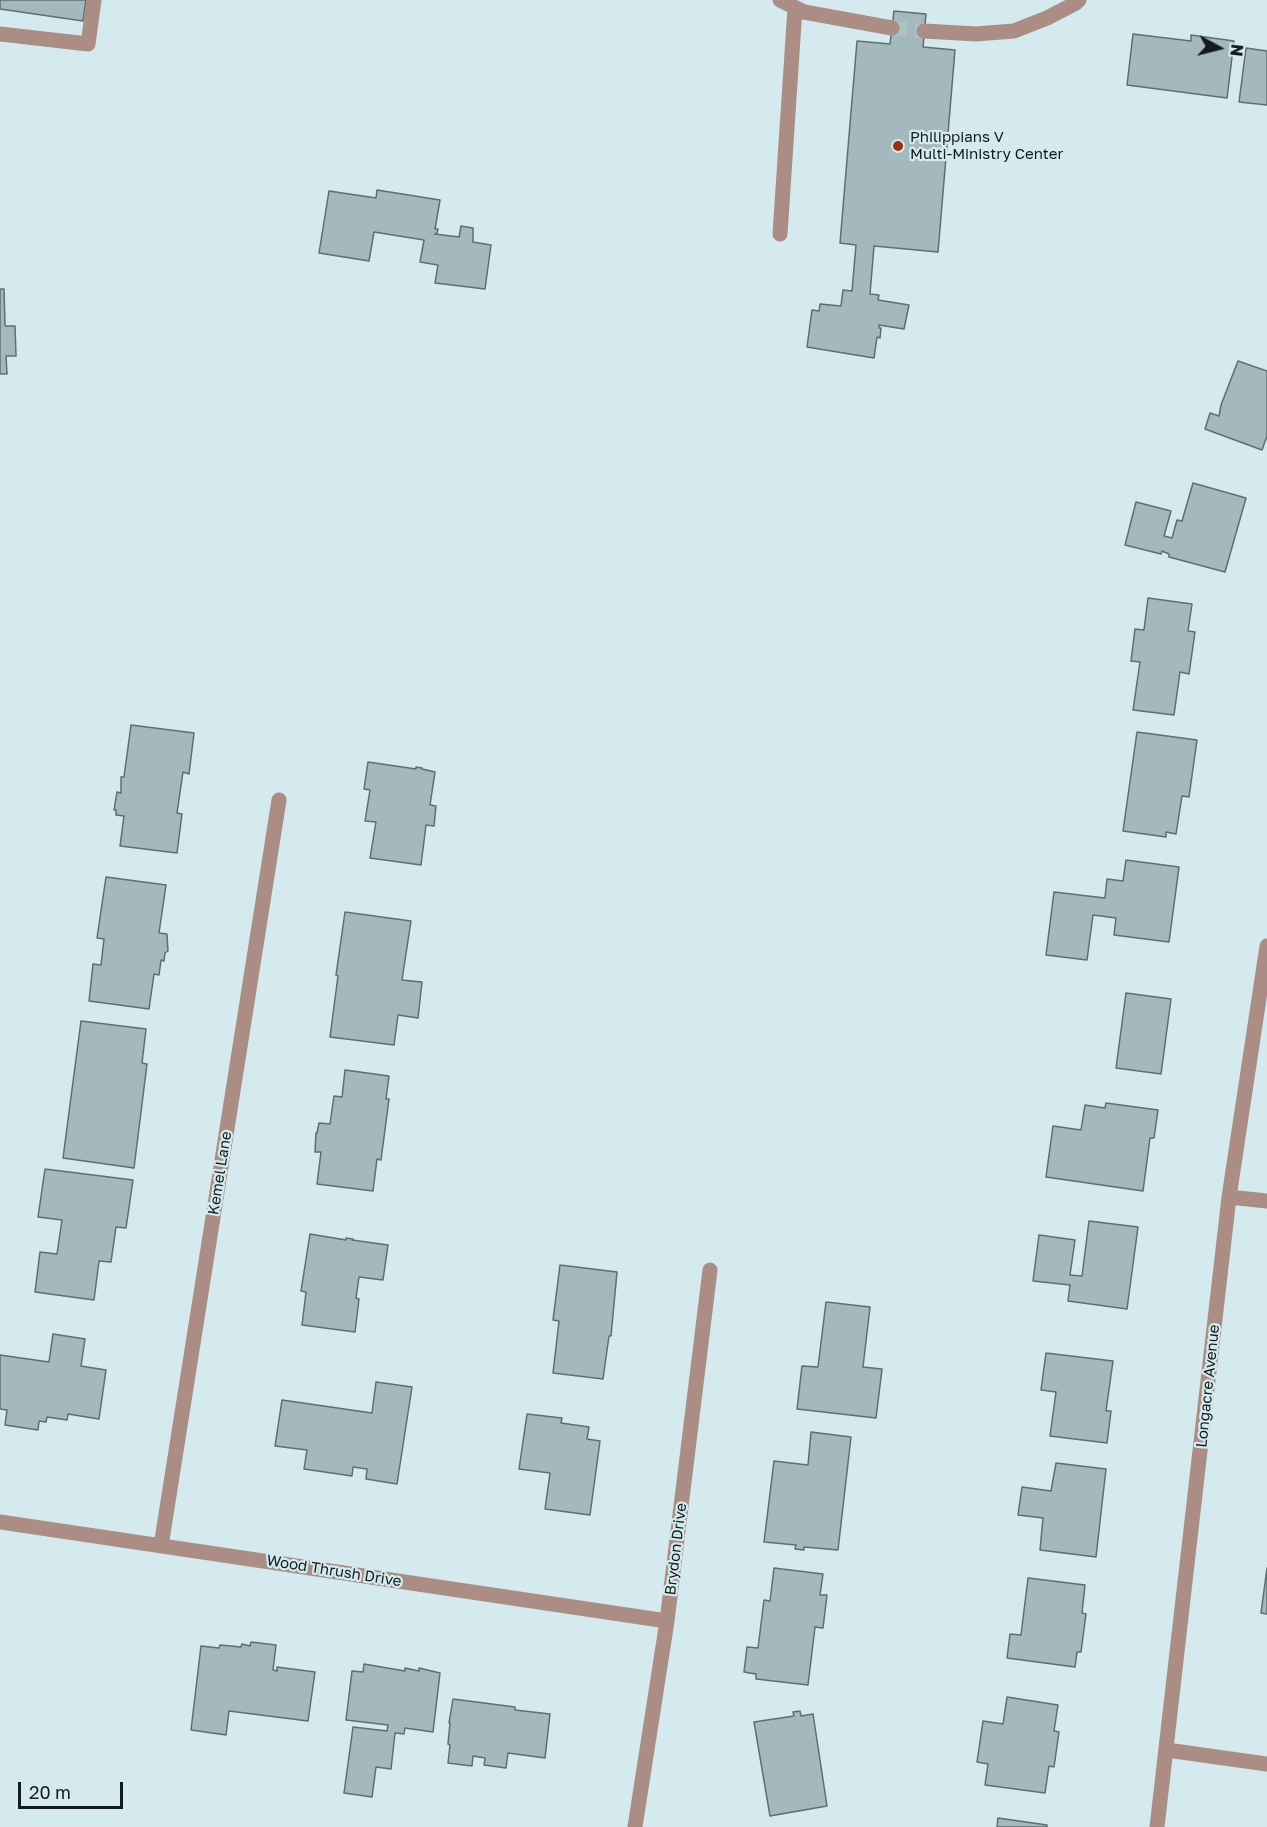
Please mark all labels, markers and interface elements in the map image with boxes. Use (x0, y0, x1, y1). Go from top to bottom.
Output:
north arrow (1189, 18, 1249, 78)
text: N (1226, 43, 1248, 57)
place label: Philippians V Multi-Ministry Center (910, 128, 1063, 163)
marker: Philippians V Multi-Ministry Center (891, 139, 905, 153)
street label: Kemel Lane (205, 1130, 235, 1216)
street label: Longacre Avenue (1193, 1324, 1223, 1448)
street label: Brydon Drive (661, 1502, 691, 1596)
street label: Wood Thrush Drive (265, 1551, 403, 1591)
scale bar (21, 1770, 126, 1808)
text: 20 m (29, 1781, 71, 1803)

